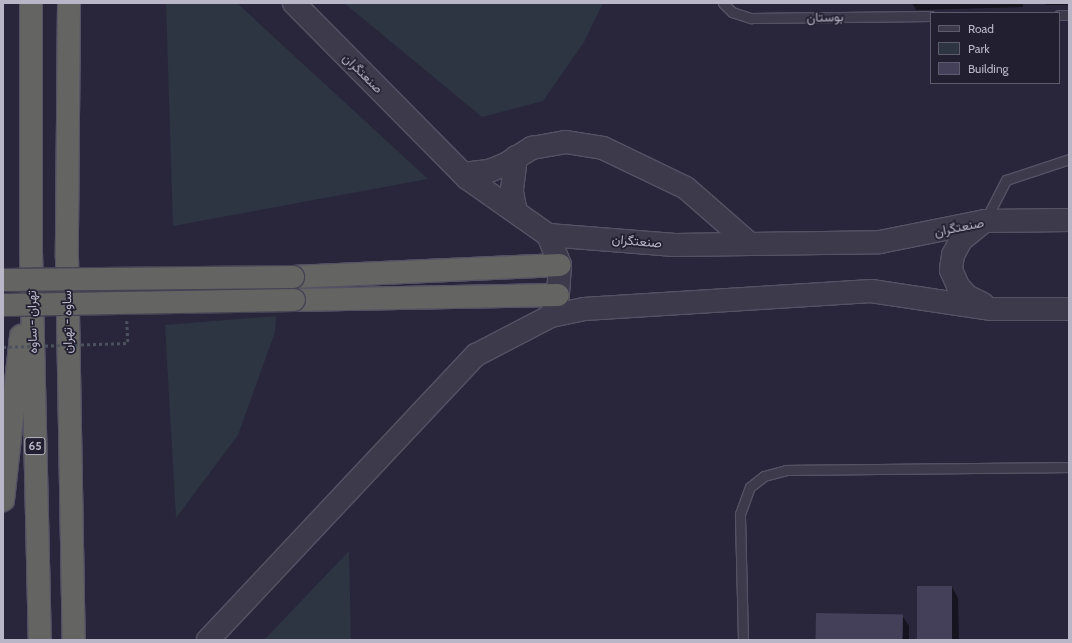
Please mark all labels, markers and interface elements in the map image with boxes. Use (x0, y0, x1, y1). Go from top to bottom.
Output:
street label: بوستان (806, 9, 844, 25)
legend (930, 12, 1060, 84)
text: Road (968, 21, 994, 36)
text: Park (968, 41, 990, 56)
street label: صنعتگران (340, 50, 386, 96)
text: Building (968, 61, 1009, 76)
street label: صنعتگران (933, 215, 985, 239)
street label: صنعتگران (611, 231, 663, 251)
street label: تهران - ساوه (24, 290, 40, 354)
street label: ساوه - تهران (59, 290, 75, 354)
road number: 65 (24, 436, 46, 456)

